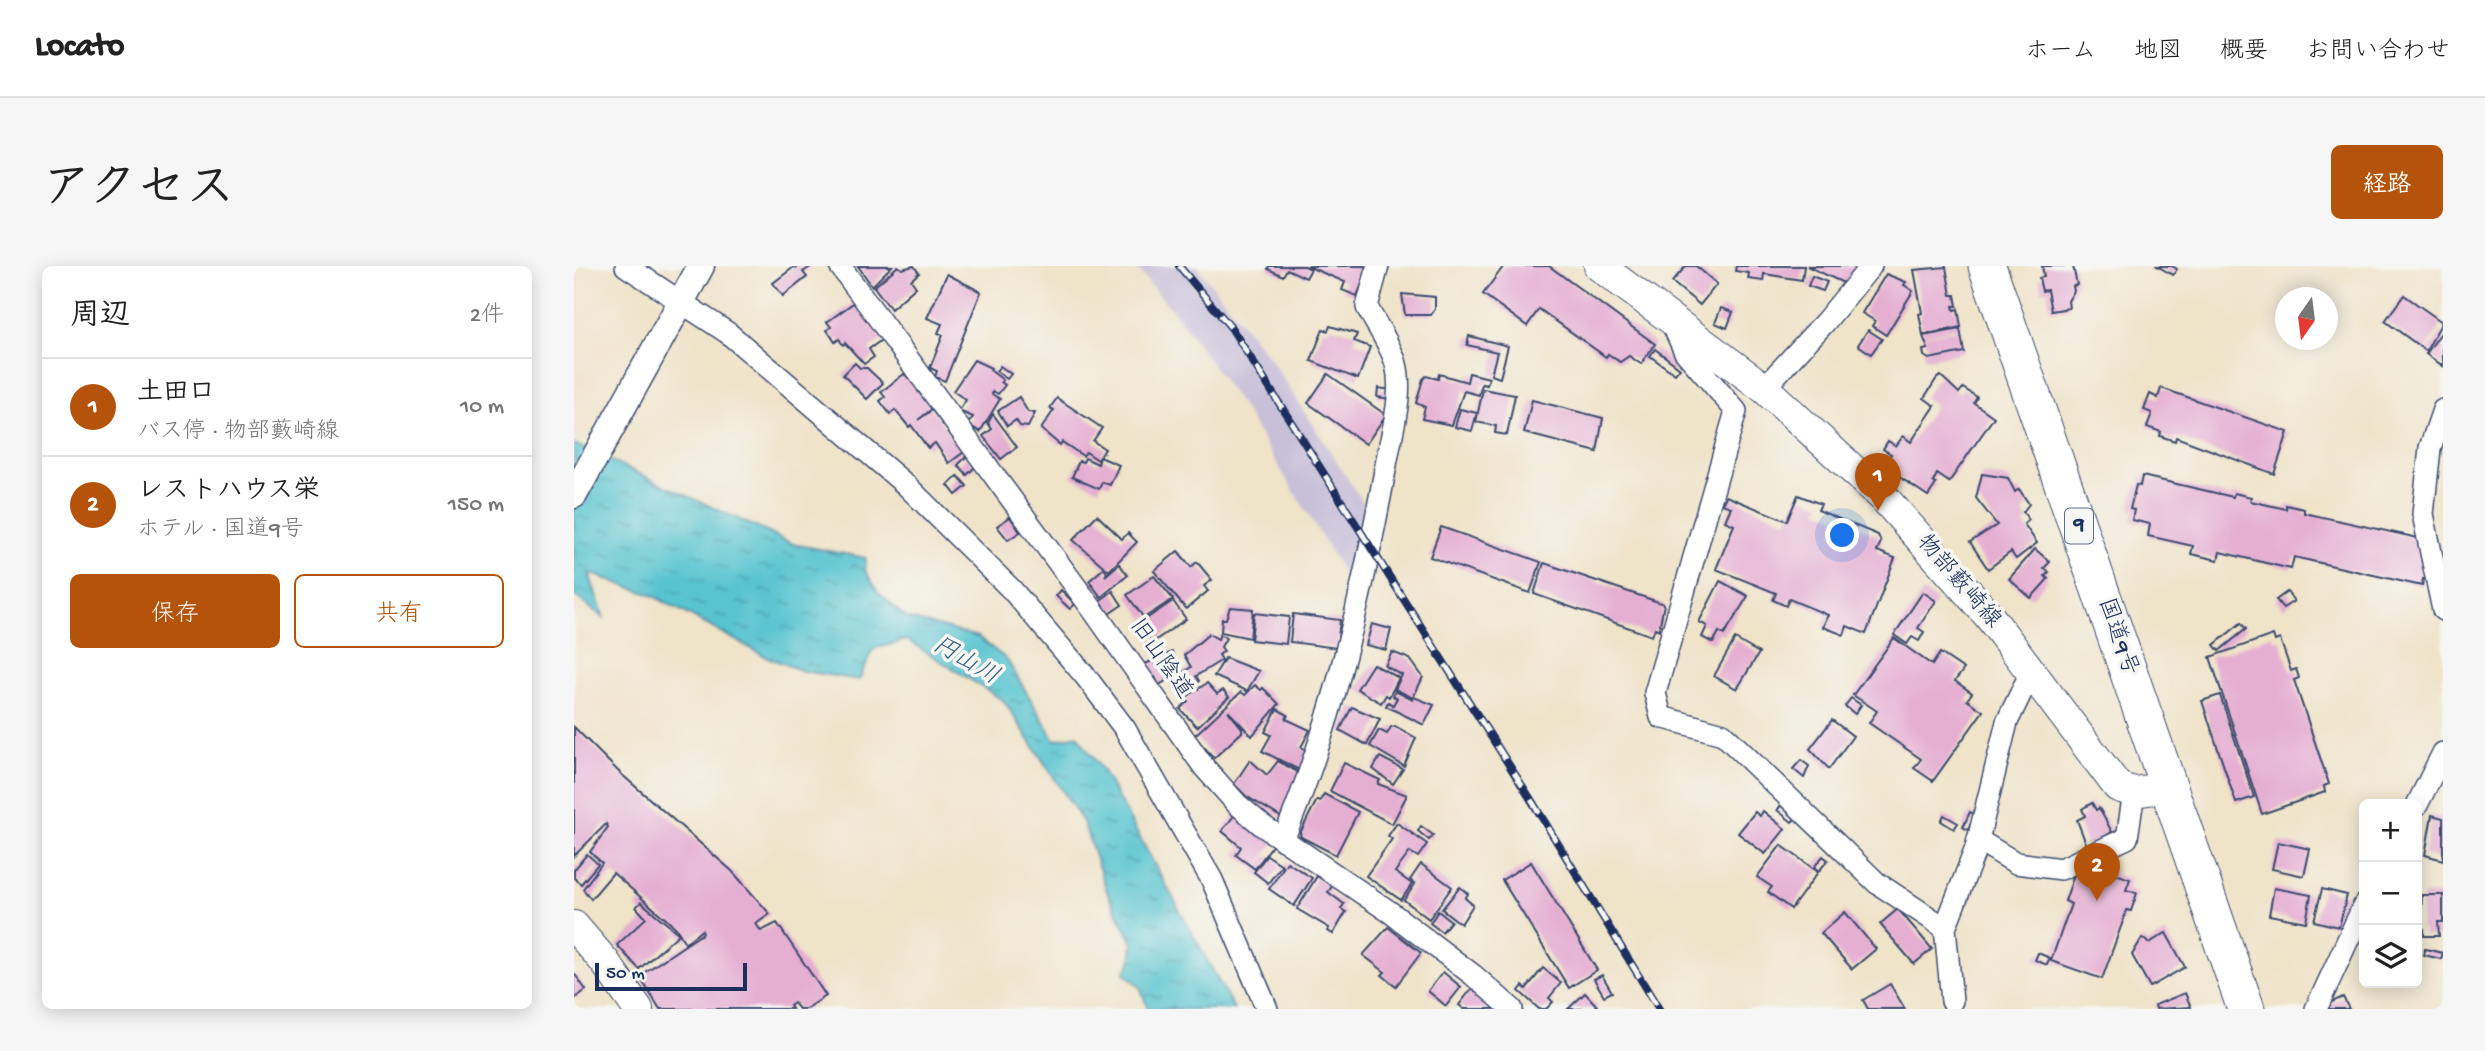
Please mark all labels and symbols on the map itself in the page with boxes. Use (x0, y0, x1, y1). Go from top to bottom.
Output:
north arrow (2275, 287, 2338, 350)
pin: 1 (1855, 453, 1901, 511)
road number: 9 (2065, 509, 2093, 544)
your location (1825, 518, 1859, 552)
street label: 物部藪崎線 (1910, 529, 2007, 634)
street label: 国道9号 (2091, 594, 2144, 679)
street label: 旧山陰道 (1123, 613, 1198, 704)
water label: 円山川 (927, 631, 1003, 693)
pin: 2 (2074, 843, 2120, 901)
scale bar (595, 960, 747, 992)

